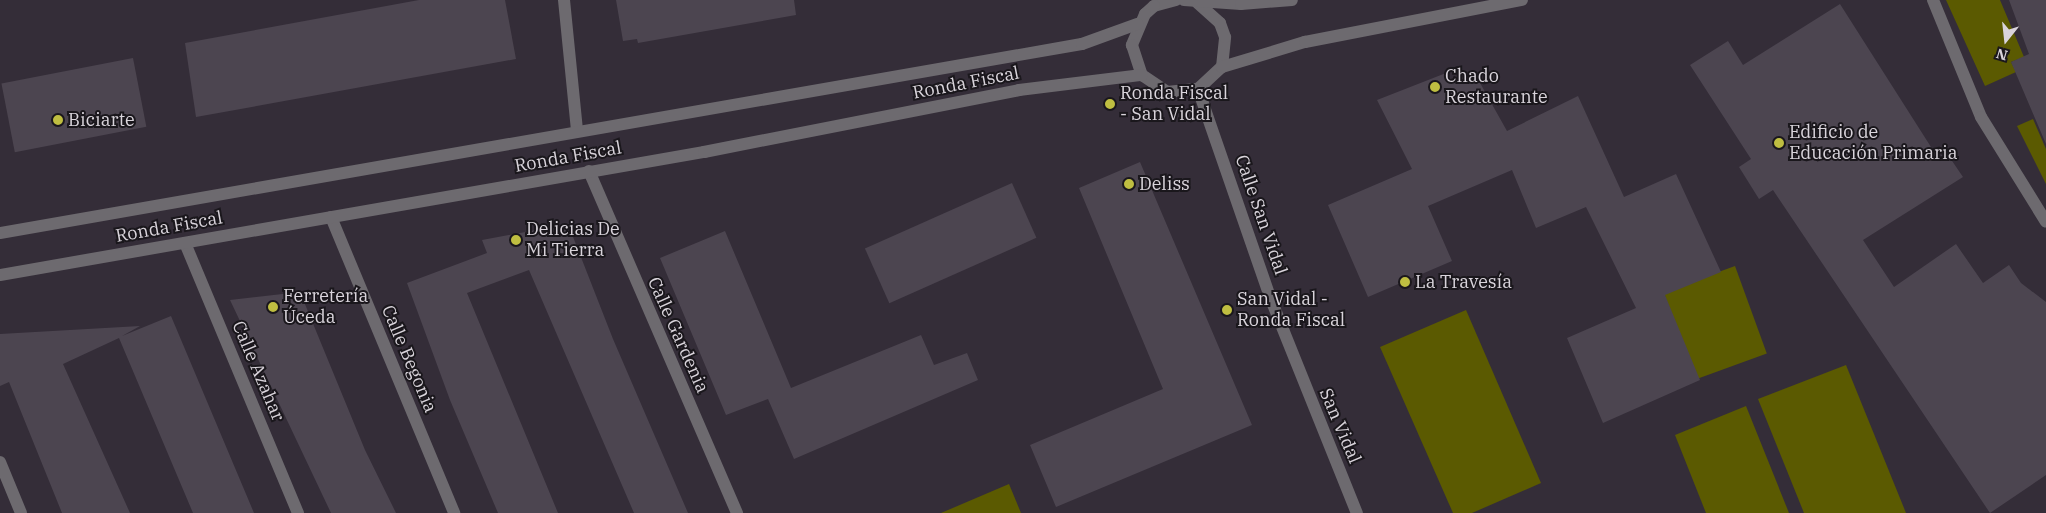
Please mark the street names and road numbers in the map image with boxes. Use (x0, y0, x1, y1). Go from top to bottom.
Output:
street label: Ronda Fiscal (911, 62, 1021, 104)
street label: Ronda Fiscal (513, 137, 623, 177)
street label: Calle San Vidal (1230, 152, 1292, 278)
street label: Ronda Fiscal (114, 207, 224, 247)
street label: Calle Gardenia (643, 274, 713, 396)
street label: Calle Begonia (377, 302, 441, 416)
street label: Calle Azahar (227, 318, 289, 424)
street label: San Vidal (1315, 385, 1365, 467)

